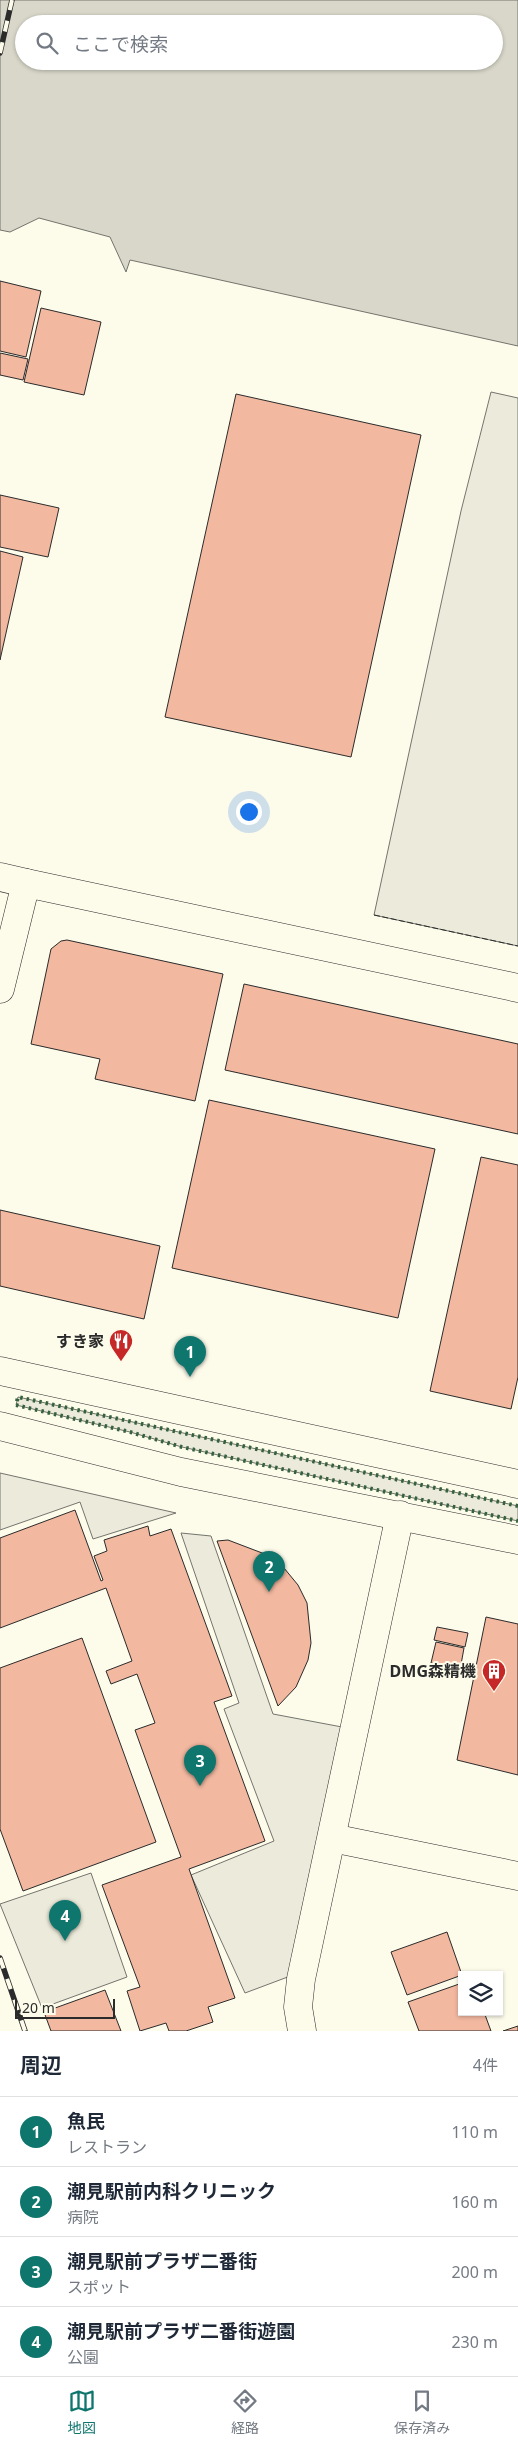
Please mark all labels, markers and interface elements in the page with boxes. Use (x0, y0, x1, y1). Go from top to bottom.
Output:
search box (15, 15, 503, 70)
icon: search (33, 29, 61, 57)
text: ここで検索 (73, 31, 168, 57)
your location (236, 799, 262, 825)
restaurant icon: すき家 (108, 1328, 134, 1362)
place label: すき家 (56, 1330, 104, 1352)
pin: 1 (174, 1336, 206, 1377)
pin: 2 (253, 1551, 285, 1592)
building icon: DMG森精機 (481, 1658, 507, 1692)
place label: DMG森精機 (390, 1660, 476, 1682)
pin: 3 (184, 1745, 216, 1786)
pin: 4 (49, 1900, 81, 1941)
map controls (458, 1971, 503, 2016)
button: layers (458, 1971, 503, 2016)
scale bar (15, 1996, 115, 2019)
text: 20 m (22, 1998, 55, 2017)
text: 周辺 (20, 2051, 62, 2079)
text: 4件 (473, 2054, 498, 2076)
text: 魚民 (67, 2108, 105, 2134)
text: 1 (31, 2121, 41, 2143)
text: 110 m (451, 2121, 498, 2143)
text: レストラン (67, 2136, 147, 2158)
text: 潮見駅前内科クリニック (67, 2178, 276, 2204)
text: 2 (31, 2191, 41, 2213)
text: 160 m (451, 2191, 498, 2213)
text: 病院 (67, 2206, 99, 2228)
text: 潮見駅前プラザ二番街 (67, 2248, 257, 2274)
text: 3 (31, 2261, 41, 2283)
text: 200 m (451, 2261, 498, 2283)
text: スポット (67, 2276, 131, 2298)
text: 潮見駅前プラザ二番街遊園 (67, 2318, 295, 2344)
text: 4 (31, 2331, 41, 2353)
text: 230 m (451, 2331, 498, 2353)
text: 公園 (67, 2346, 99, 2368)
tab: 地図 (68, 2387, 96, 2437)
tab: 経路 (231, 2387, 259, 2437)
tab: 保存済み (394, 2387, 450, 2437)

